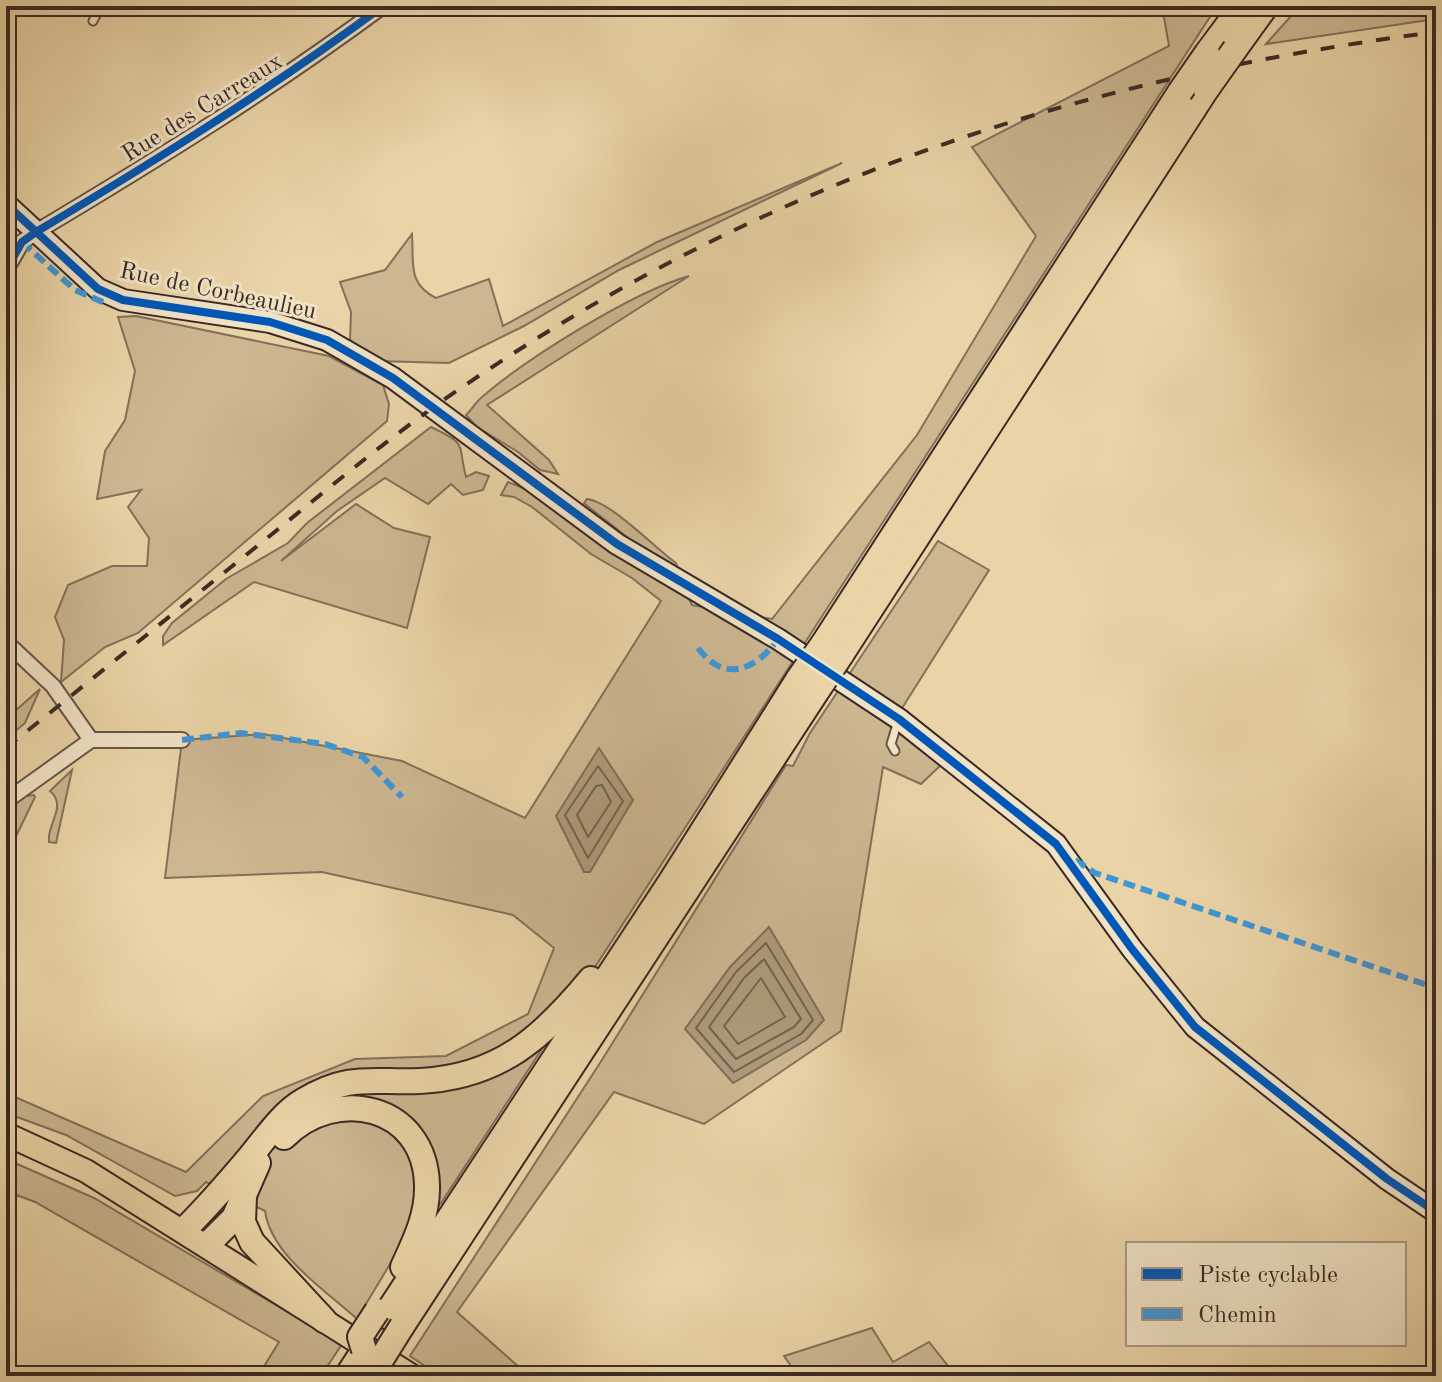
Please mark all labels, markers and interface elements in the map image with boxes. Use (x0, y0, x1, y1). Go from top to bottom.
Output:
street label: Rue des Carreaux (119, 50, 288, 168)
street label: Rue de Corbeaulieu (117, 259, 318, 325)
legend (1126, 1242, 1406, 1346)
text: Piste cyclable (1198, 1264, 1338, 1288)
text: Chemin (1198, 1304, 1277, 1328)

